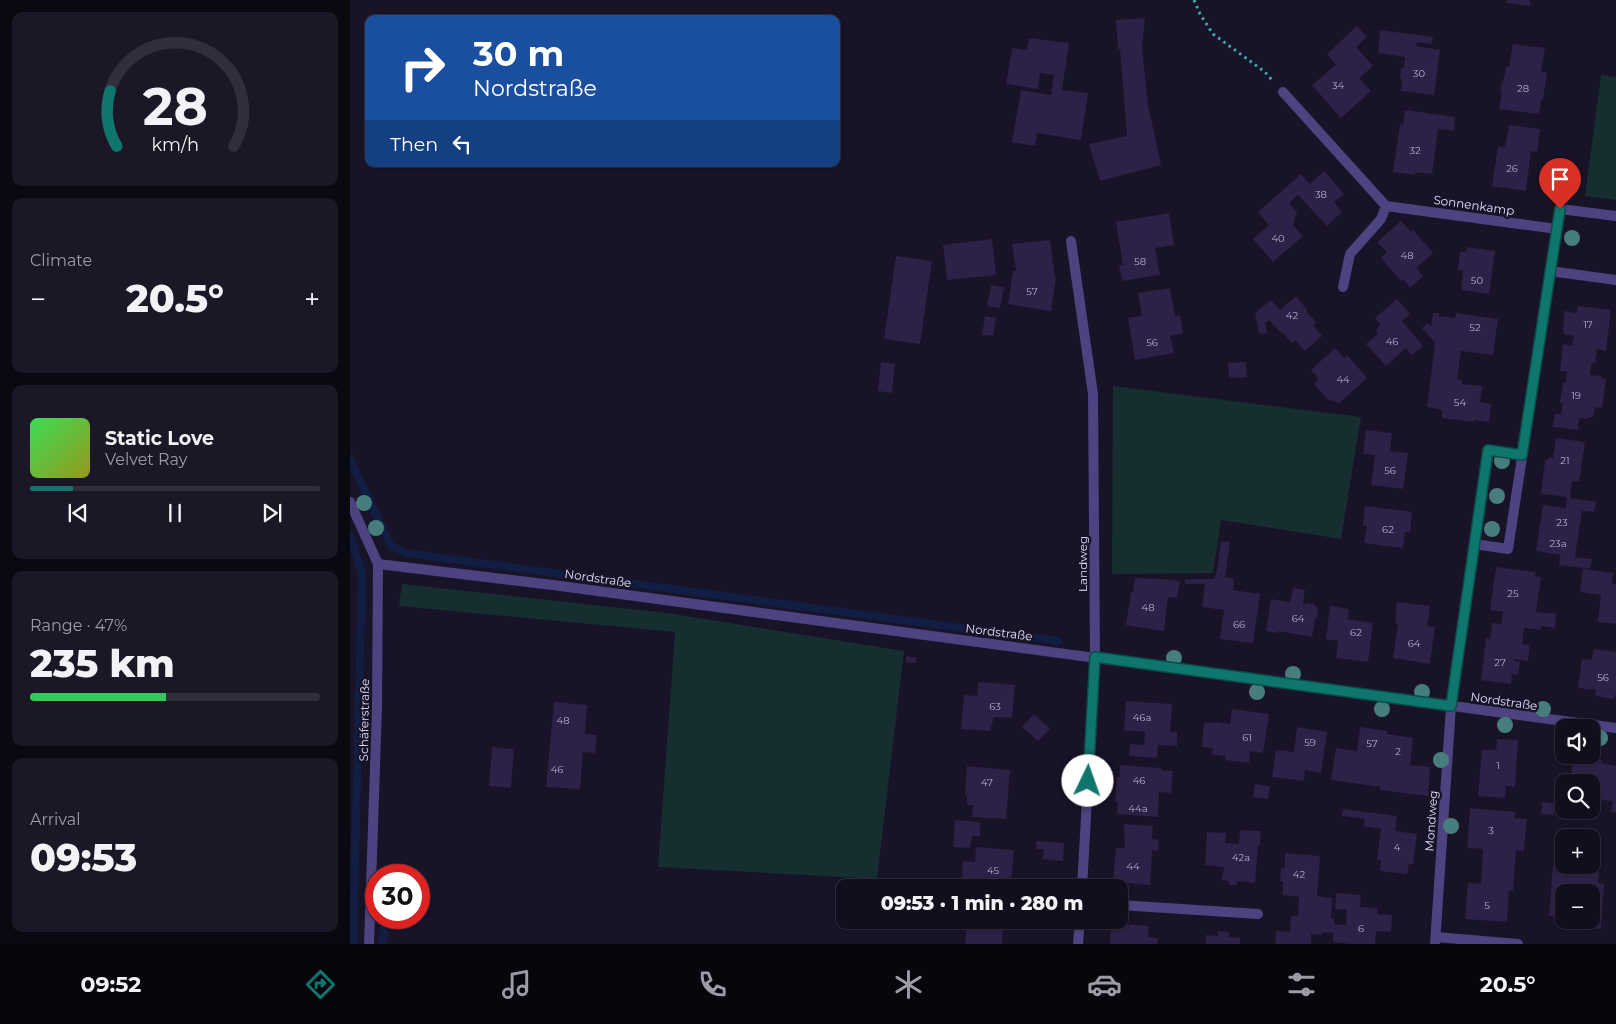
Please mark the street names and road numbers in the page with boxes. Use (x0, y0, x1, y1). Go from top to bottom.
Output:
street label: Sonnenkamp (1433, 192, 1515, 218)
street label: Landweg (1075, 536, 1090, 592)
street label: Nordstraße (564, 566, 632, 590)
street label: Nordstraße (965, 620, 1033, 644)
street label: Schäferstraße (356, 679, 372, 761)
street label: Nordstraße (1470, 689, 1538, 713)
street label: Mondweg (1421, 790, 1441, 852)

